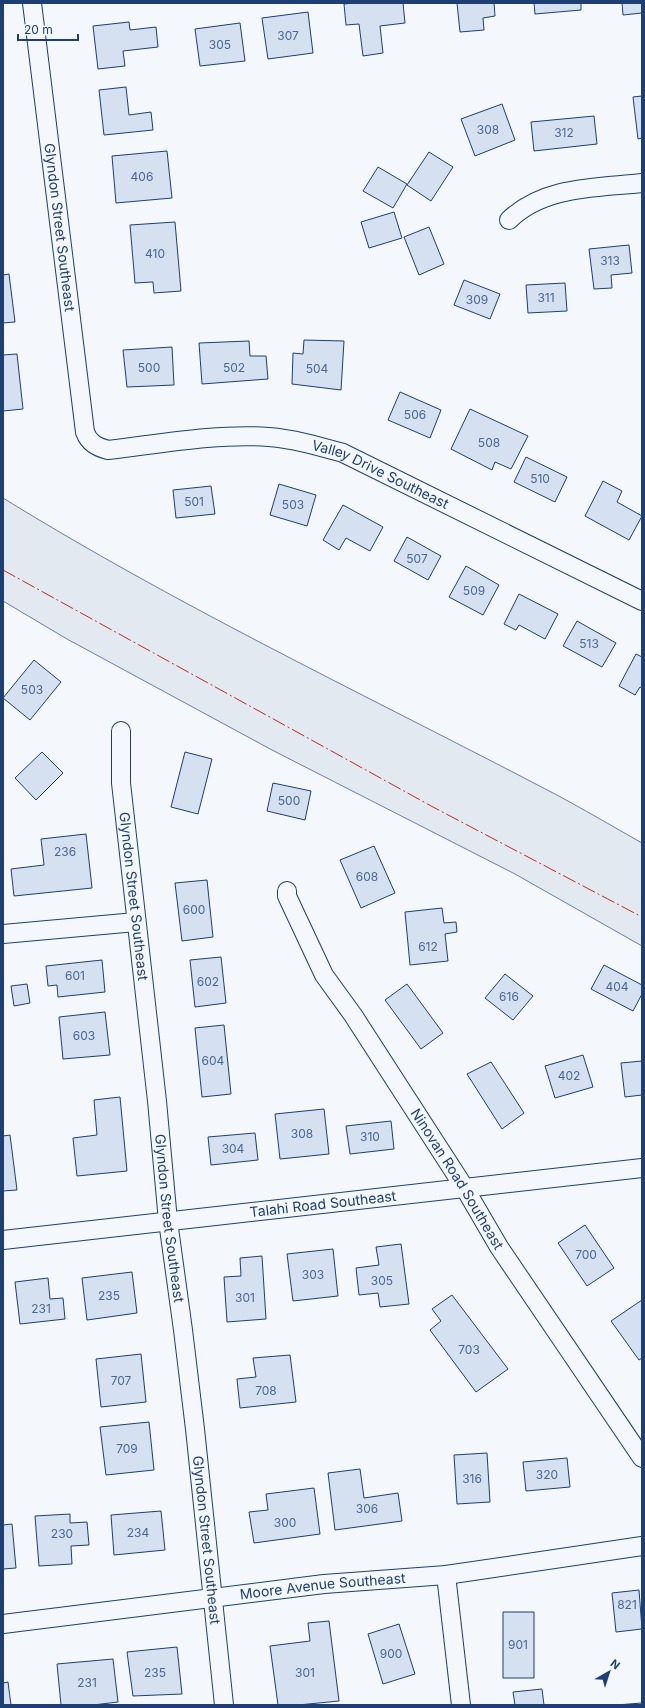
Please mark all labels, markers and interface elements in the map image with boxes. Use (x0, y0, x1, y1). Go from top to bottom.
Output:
scale bar (18, 16, 78, 42)
text: 20 m (24, 22, 53, 37)
house number: 307 (277, 28, 299, 43)
house number: 305 (209, 37, 231, 52)
house number: 308 (477, 122, 499, 137)
house number: 312 (554, 125, 574, 140)
street label: Glyndon Street Southeast (41, 142, 79, 313)
house number: 406 (131, 169, 153, 184)
house number: 410 (145, 246, 165, 261)
house number: 313 (600, 253, 620, 268)
house number: 311 (537, 290, 555, 305)
house number: 309 (466, 292, 488, 307)
house number: 500 (138, 360, 160, 375)
house number: 502 (223, 360, 245, 375)
house number: 504 (306, 361, 329, 376)
house number: 506 (404, 407, 426, 422)
house number: 508 (478, 435, 500, 450)
street label: Valley Drive Southeast (310, 436, 452, 512)
house number: 510 (530, 471, 550, 486)
house number: 501 (184, 494, 204, 509)
house number: 503 (282, 497, 304, 512)
house number: 507 (406, 551, 428, 566)
house number: 509 (463, 583, 485, 598)
house number: 513 (579, 636, 599, 651)
house number: 503 (21, 682, 43, 697)
house number: 500 (278, 793, 300, 808)
street label: Glyndon Street Southeast (116, 811, 152, 982)
house number: 236 (54, 844, 76, 859)
house number: 608 (356, 869, 378, 884)
house number: 600 (183, 902, 205, 917)
house number: 612 (418, 939, 438, 954)
house number: 601 (65, 968, 85, 983)
house number: 602 (197, 974, 219, 989)
house number: 404 (605, 979, 629, 994)
house number: 616 (499, 989, 519, 1004)
house number: 603 (73, 1028, 95, 1043)
house number: 604 (202, 1053, 225, 1068)
house number: 402 (558, 1068, 580, 1083)
street label: Ninovan Road Southeast (408, 1105, 508, 1253)
house number: 308 (291, 1126, 313, 1141)
house number: 310 (360, 1129, 380, 1144)
street label: Glyndon Street Southeast (152, 1133, 188, 1304)
house number: 304 (222, 1141, 245, 1156)
street label: Talahi Road Southeast (249, 1187, 397, 1220)
house number: 700 (575, 1247, 597, 1262)
house number: 303 (302, 1267, 324, 1282)
house number: 305 (371, 1273, 393, 1288)
house number: 235 (98, 1288, 120, 1303)
house number: 301 (235, 1290, 255, 1305)
house number: 231 (31, 1301, 51, 1316)
house number: 703 (458, 1342, 480, 1357)
house number: 707 (111, 1373, 132, 1388)
house number: 708 (255, 1383, 277, 1398)
house number: 709 (116, 1441, 138, 1456)
street label: Glyndon Street Southeast (190, 1455, 225, 1626)
house number: 320 (536, 1467, 558, 1482)
house number: 316 (462, 1471, 482, 1486)
house number: 306 (356, 1501, 378, 1516)
house number: 300 (274, 1515, 296, 1530)
house number: 234 (127, 1525, 149, 1540)
house number: 230 (51, 1526, 73, 1541)
street label: Moore Avenue Southeast (239, 1569, 407, 1602)
house number: 821 (617, 1597, 637, 1612)
house number: 901 (508, 1637, 528, 1652)
house number: 900 (380, 1646, 402, 1661)
north arrow (589, 1652, 629, 1692)
text: N (608, 1656, 623, 1672)
house number: 235 (144, 1665, 166, 1680)
house number: 301 (295, 1665, 315, 1680)
house number: 231 (77, 1675, 97, 1690)

